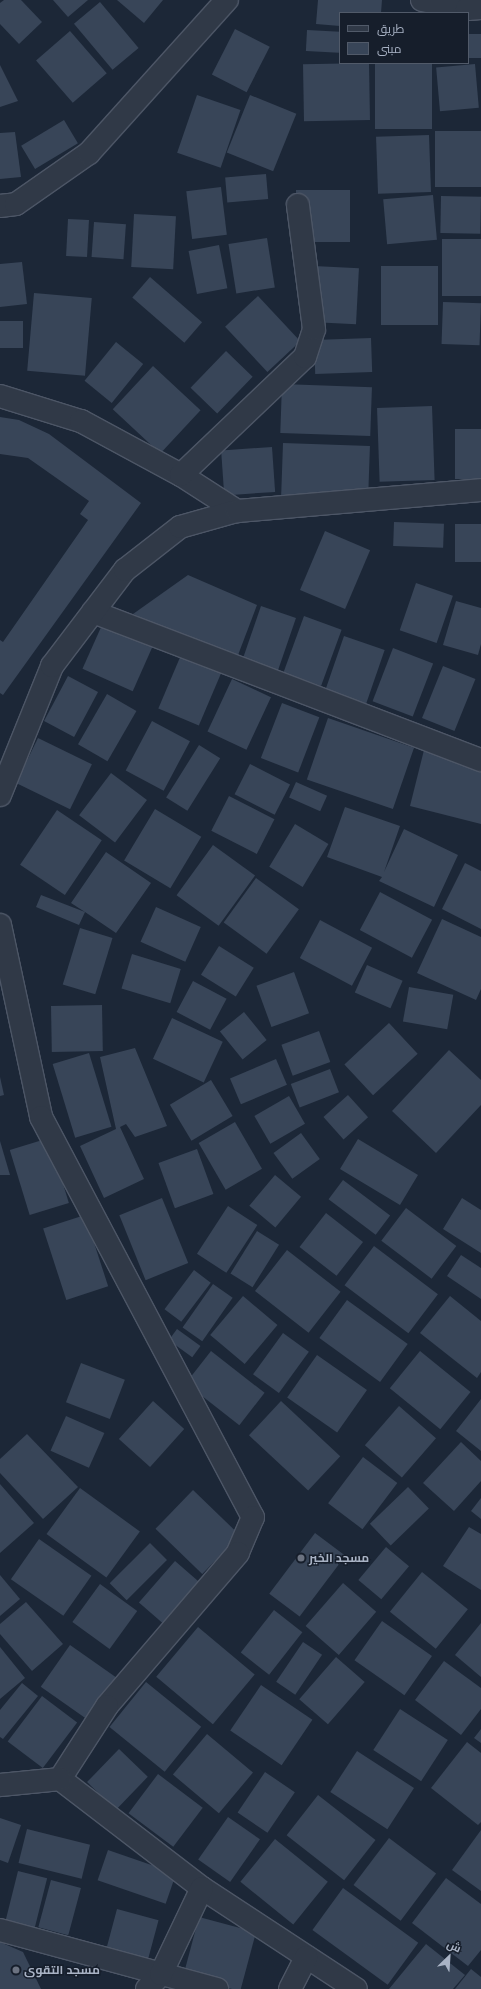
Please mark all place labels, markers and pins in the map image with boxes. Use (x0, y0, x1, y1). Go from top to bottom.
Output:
place label: مسجد الخير (309, 1551, 369, 1565)
marker: مسجد الخير (296, 1553, 306, 1563)
place label: مسجد التقوى (24, 1963, 100, 1977)
marker: مسجد التقوى (11, 1965, 21, 1975)

